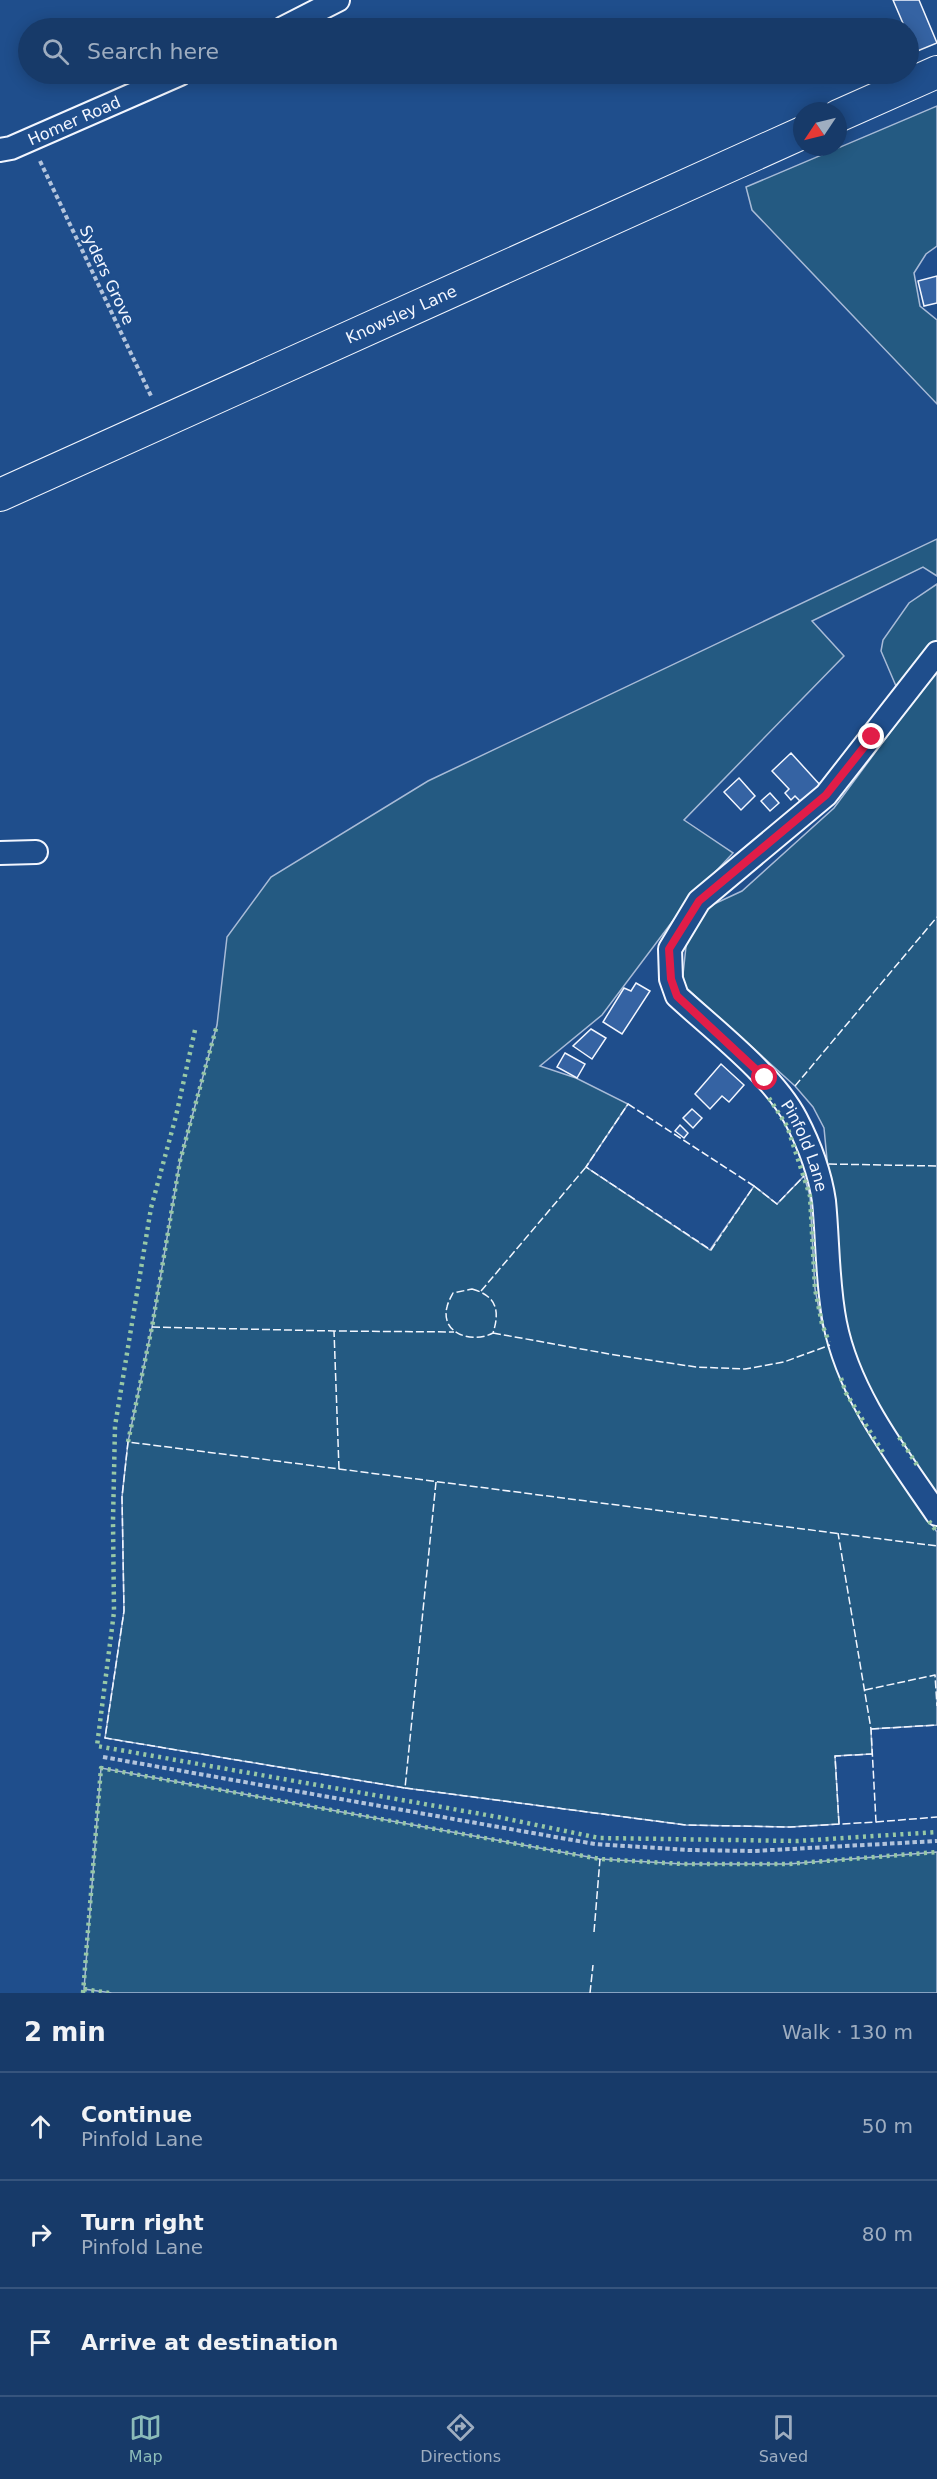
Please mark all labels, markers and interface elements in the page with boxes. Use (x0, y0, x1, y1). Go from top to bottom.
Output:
search box (18, 18, 919, 84)
icon: search (39, 35, 72, 68)
text: Search here (87, 39, 219, 64)
street label: Homer Road (25, 92, 123, 149)
north arrow (793, 102, 847, 156)
street label: Syders Grove (76, 222, 138, 328)
street label: Knowsley Lane (343, 281, 459, 347)
route end (858, 723, 884, 749)
route start (751, 1064, 777, 1090)
street label: Pinfold Lane (777, 1096, 832, 1193)
text: 2 min (24, 2017, 106, 2047)
text: Walk · 130 m (782, 2020, 913, 2044)
text: Continue (81, 2102, 192, 2127)
icon: ahead (24, 2110, 57, 2143)
text: 50 m (862, 2114, 913, 2138)
text: Pinfold Lane (81, 2127, 203, 2151)
text: Turn right (81, 2210, 204, 2235)
icon: right (24, 2218, 57, 2251)
text: 80 m (862, 2222, 913, 2246)
text: Pinfold Lane (81, 2235, 203, 2259)
icon: arrive (24, 2326, 57, 2359)
text: Arrive at destination (81, 2330, 338, 2355)
tab: Map (129, 2411, 163, 2466)
tab: Directions (420, 2411, 501, 2466)
tab: Saved (759, 2411, 808, 2466)

